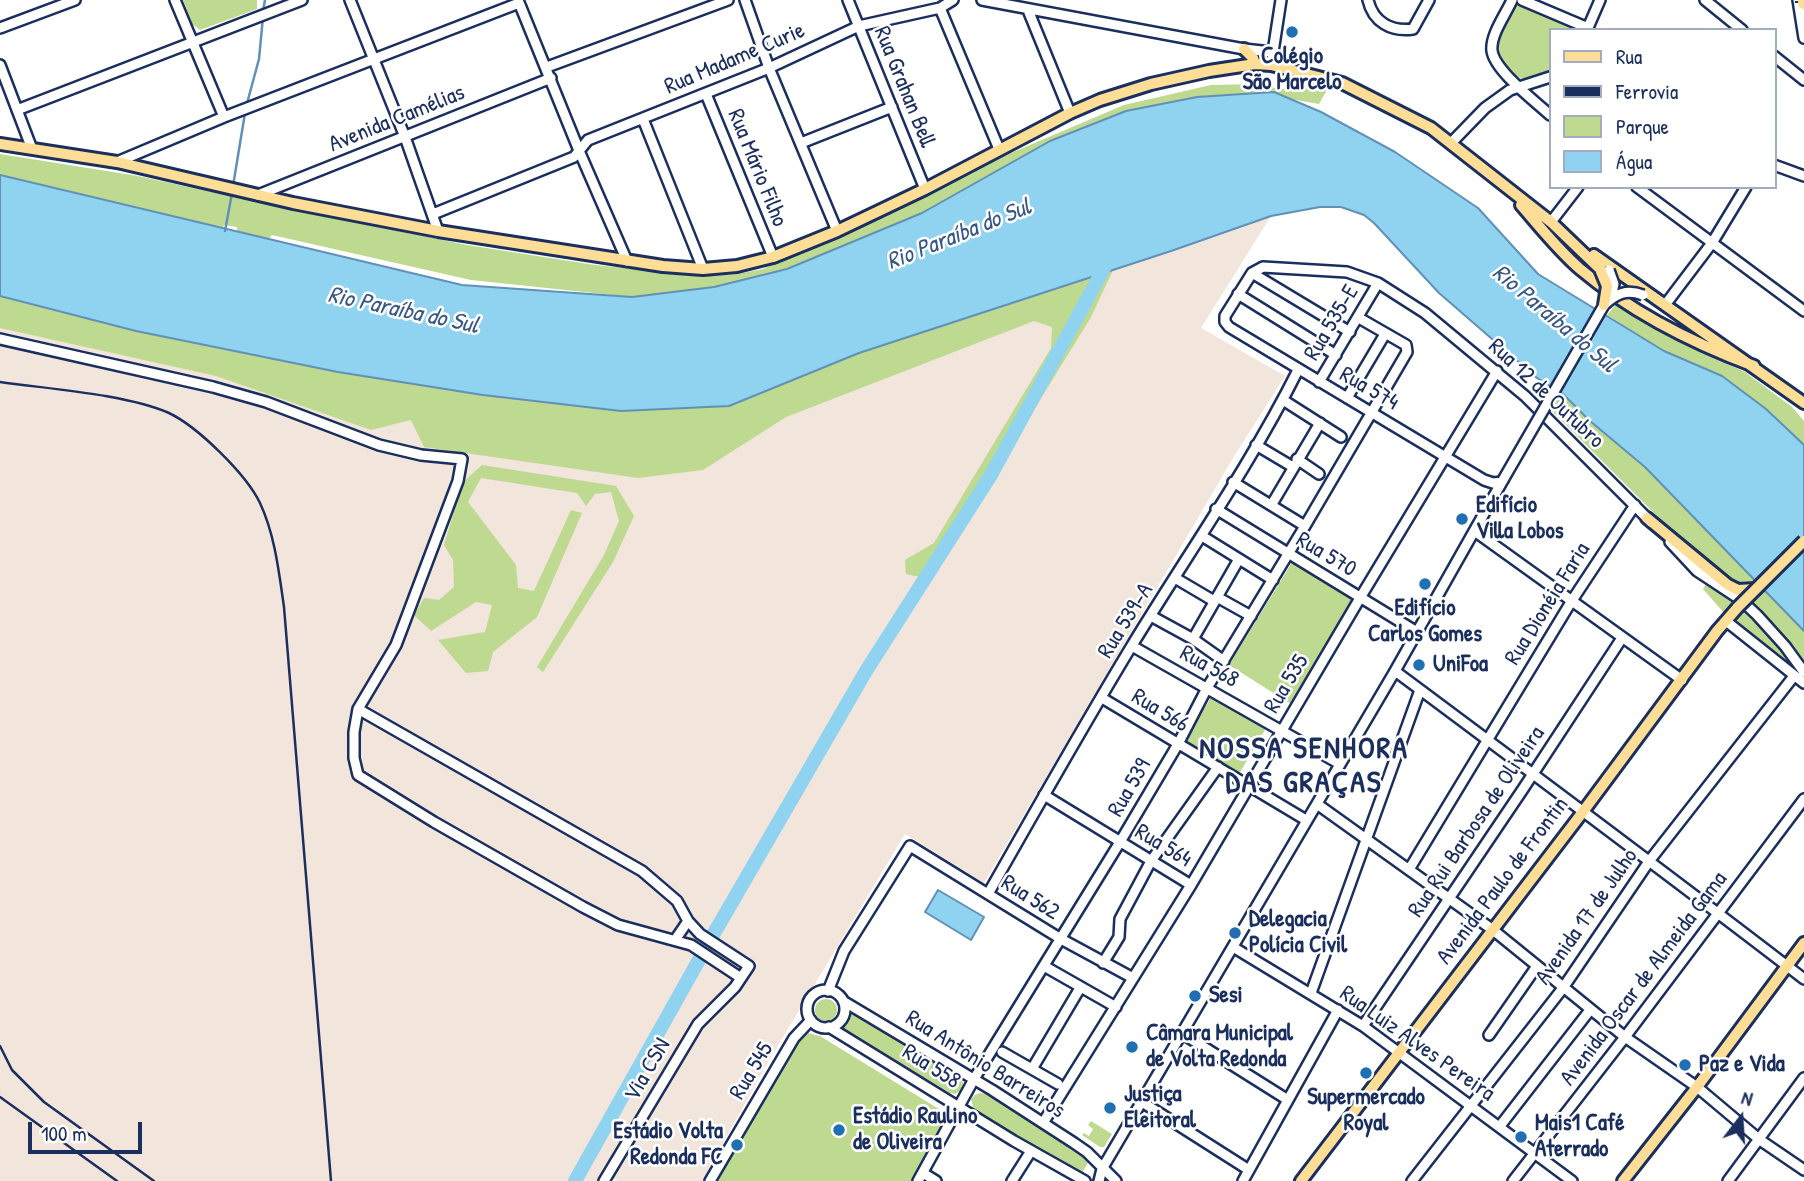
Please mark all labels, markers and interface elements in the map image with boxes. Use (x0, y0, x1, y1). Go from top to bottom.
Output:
street label: Rua Madame Curie (661, 17, 809, 101)
street label: Rua Grahan Bell (867, 23, 941, 151)
marker: Colégio São Marcelo (1284, 24, 1300, 40)
legend (1548, 28, 1776, 189)
text: Rua (1616, 42, 1642, 71)
place label: Colégio São Marcelo (1242, 43, 1342, 97)
text: Ferrovia (1616, 77, 1678, 106)
street label: Avenida Camélias (325, 79, 469, 159)
street label: Rua Mário Filho (721, 105, 793, 231)
text: Parque (1616, 112, 1669, 141)
text: Água (1616, 147, 1652, 176)
water label: Rio Paraíba do Sul (883, 193, 1035, 277)
water label: Rio Paraíba do Sul (1486, 259, 1622, 379)
street label: Rua 535-E (1299, 280, 1365, 366)
water label: Rio Paraíba do Sul (325, 281, 481, 341)
street label: Rua 12 de Outubro (1482, 333, 1610, 455)
street label: Rua 574 (1335, 361, 1403, 417)
place label: Edifício Villa Lobos (1476, 492, 1564, 546)
marker: Edifício Villa Lobos (1454, 511, 1470, 527)
street label: Rua 570 (1291, 526, 1361, 584)
street label: Rua Dionéia Faria (1499, 538, 1597, 670)
marker: Edifício Carlos Gomes (1417, 576, 1433, 592)
street label: Rua 539-A (1092, 579, 1160, 663)
place label: Edifício Carlos Gomes (1368, 595, 1482, 649)
street label: Rua 568 (1175, 640, 1243, 694)
street label: Rua 535 (1259, 650, 1315, 718)
place label: UniFoa (1433, 651, 1488, 679)
marker: UniFoa (1411, 657, 1427, 673)
street label: Rua 566 (1126, 683, 1194, 739)
street label: Rua Rui Barbosa de Oliveira (1403, 721, 1551, 923)
district label: NOSSA SENHORA DAS GRAÇAS (1201, 732, 1407, 802)
street label: Rua 539 (1102, 754, 1158, 822)
street label: Avenida Paulo de Frontin (1431, 792, 1575, 970)
street label: Rua 564 (1130, 818, 1196, 874)
street label: Avenida 17 de Julho (1530, 844, 1644, 990)
street label: Avenida Oscar de Almeida Gama (1554, 867, 1734, 1091)
street label: Rua 562 (996, 869, 1064, 927)
place label: Delegacia Polícia Civil (1249, 906, 1347, 960)
marker: Delegacia Polícia Civil (1227, 925, 1243, 941)
street label: Rua Luiz Alves Pereira (1334, 980, 1500, 1108)
place label: Sesi (1209, 982, 1243, 1010)
marker: Sesi (1187, 988, 1203, 1004)
street label: Rua Antônio Barreiros (900, 1005, 1070, 1125)
place label: Câmara Municipal de Volta Redonda (1146, 1020, 1293, 1074)
street label: Via CSN (619, 1034, 677, 1106)
street label: Rua 545 (724, 1037, 780, 1105)
street label: Rua 558 (897, 1039, 965, 1095)
marker: Câmara Municipal de Volta Redonda (1124, 1039, 1140, 1055)
place label: Paz e Vida (1699, 1051, 1785, 1079)
marker: Paz e Vida (1677, 1057, 1693, 1073)
marker: Supermercado Royal (1358, 1065, 1374, 1081)
place label: Justiça Eleitoral (1124, 1081, 1196, 1135)
north arrow (1706, 1083, 1776, 1153)
place label: Supermercado Royal (1307, 1084, 1425, 1138)
text: N (1738, 1084, 1756, 1112)
marker: Justiça Eleitoral (1102, 1100, 1118, 1116)
place label: Estádio Raulino de Oliveira (853, 1103, 977, 1157)
scale bar (32, 1108, 145, 1152)
place label: Mais1 Café Aterrado (1535, 1110, 1624, 1164)
place label: Estádio Volta Redonda FC (613, 1118, 723, 1172)
text: 100 m (41, 1119, 87, 1148)
marker: Estádio Raulino de Oliveira (831, 1122, 847, 1138)
marker: Mais1 Café Aterrado (1513, 1129, 1529, 1145)
marker: Estádio Volta Redonda FC (729, 1137, 745, 1153)

